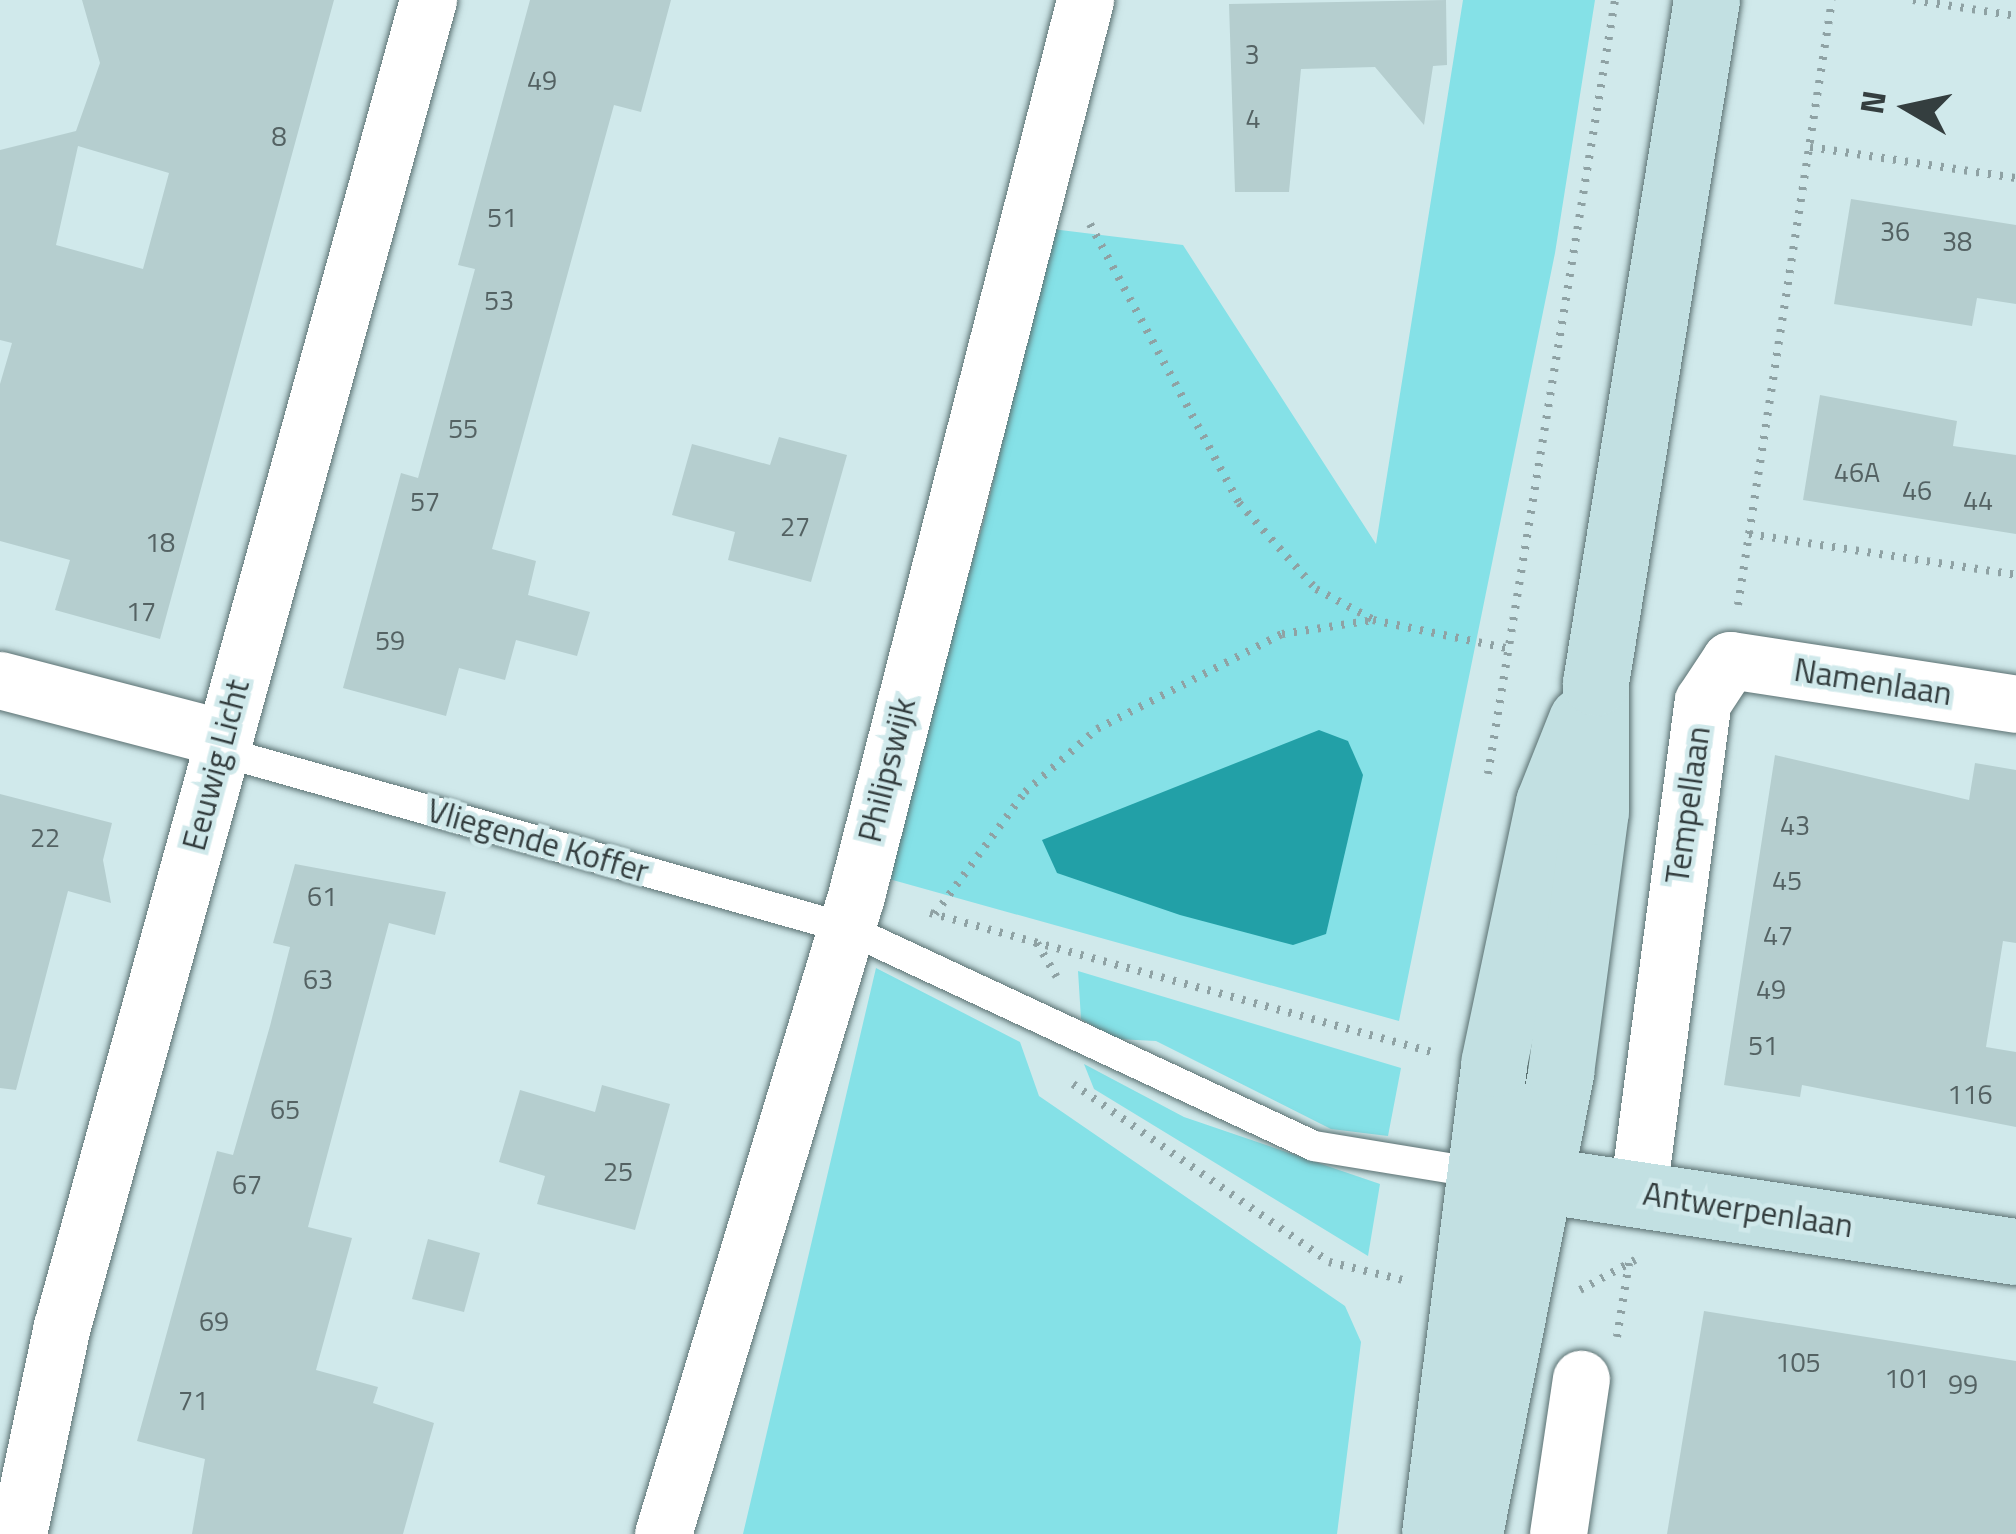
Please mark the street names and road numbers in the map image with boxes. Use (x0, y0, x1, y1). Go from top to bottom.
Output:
street label: Namenlaan (1791, 650, 1955, 714)
street label: Eeuwig Licht (174, 675, 258, 855)
street label: Philipswijk (850, 694, 924, 846)
street label: Tempellaan (1657, 724, 1719, 886)
street label: Vliegende Koffer (423, 790, 653, 892)
street label: Antwerpenlaan (1640, 1174, 1856, 1246)

